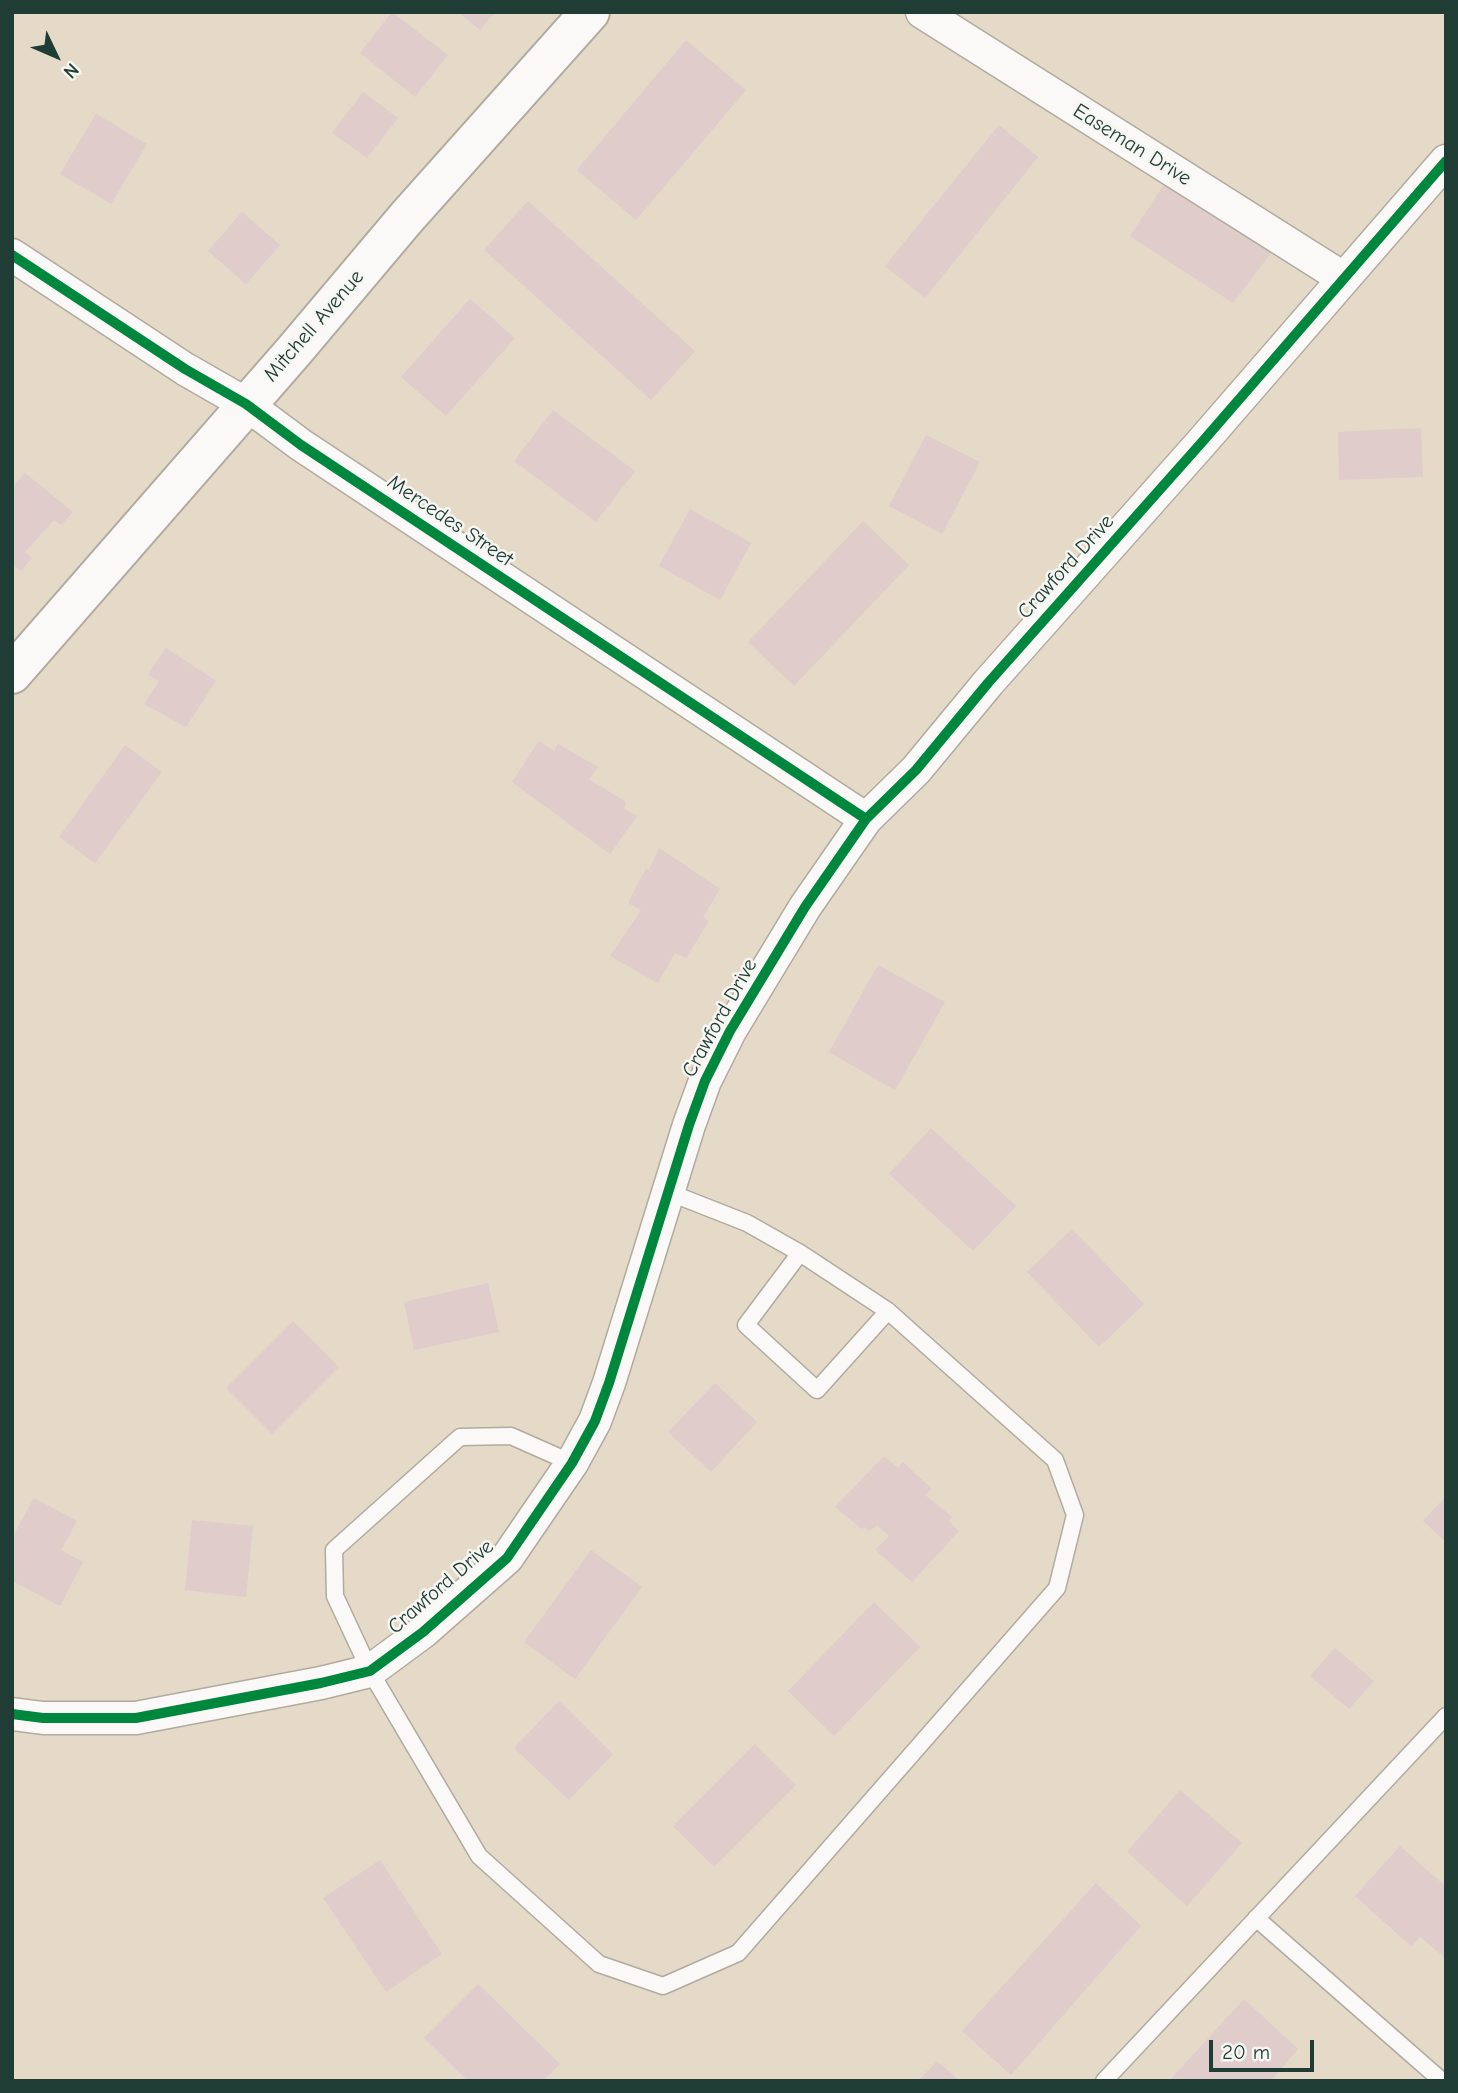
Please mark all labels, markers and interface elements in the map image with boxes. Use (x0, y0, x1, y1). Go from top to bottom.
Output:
north arrow (21, 21, 91, 91)
text: N (59, 58, 83, 83)
street label: Easeman Drive (1068, 99, 1196, 191)
street label: Mitchell Avenue (259, 265, 369, 387)
street label: Mercedes Street (382, 470, 518, 572)
street label: Crawford Drive (1013, 510, 1119, 624)
street label: Crawford Drive (677, 954, 763, 1082)
street label: Crawford Drive (383, 1534, 499, 1640)
scale bar (1213, 2026, 1318, 2070)
text: 20 m (1222, 2040, 1270, 2064)

